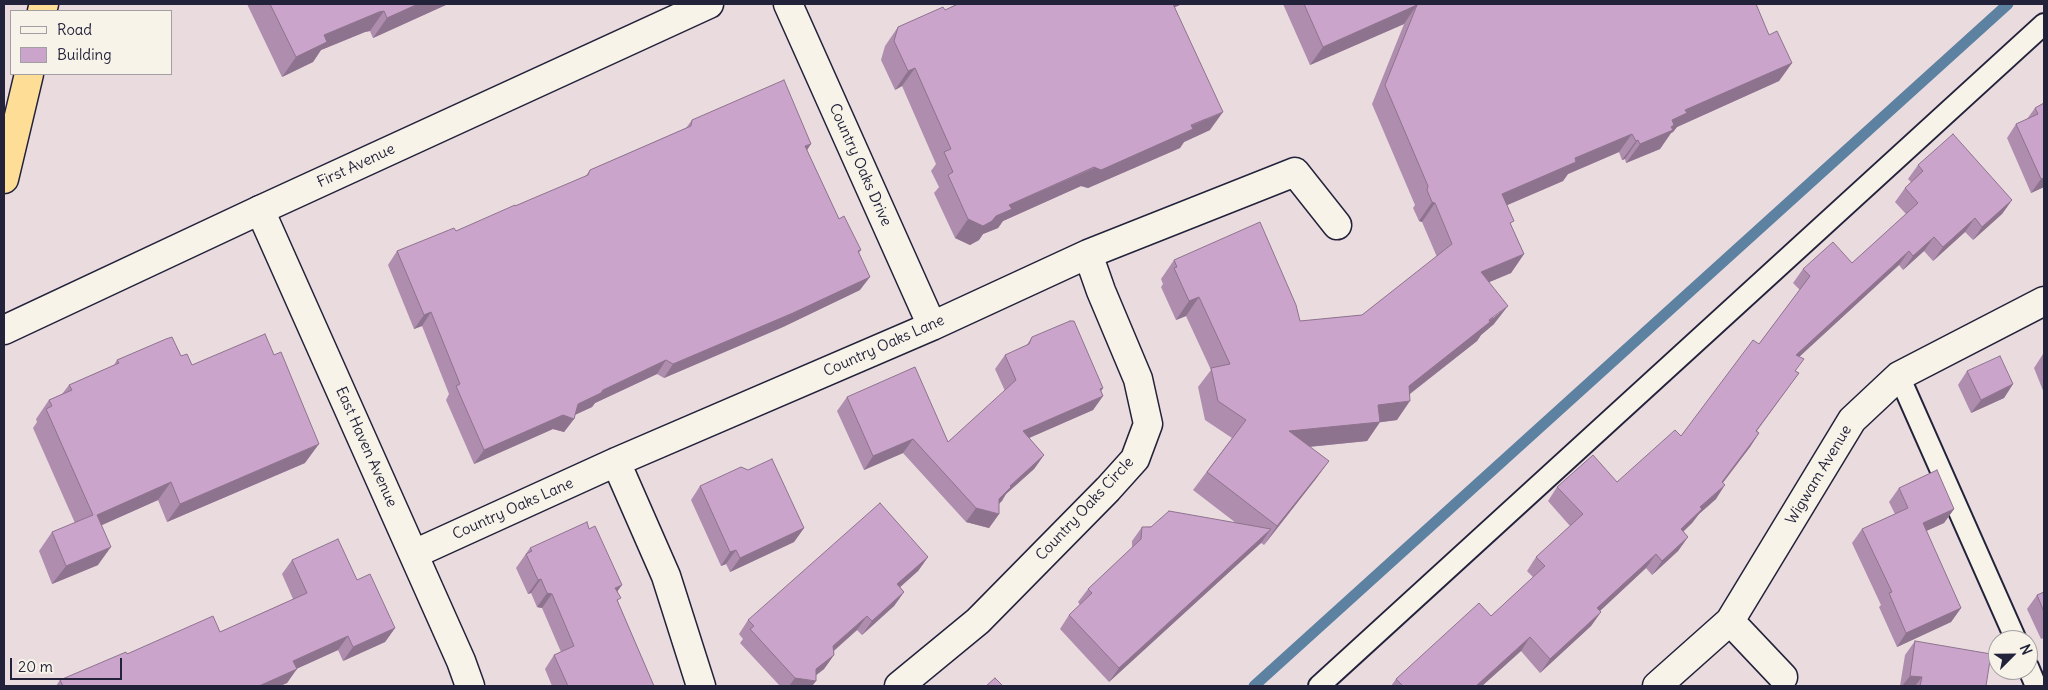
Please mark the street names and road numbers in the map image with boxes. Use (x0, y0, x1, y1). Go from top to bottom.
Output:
street label: Country Oaks Drive (825, 101, 895, 229)
street label: First Avenue (314, 140, 398, 192)
street label: Country Oaks Lane (821, 311, 947, 381)
street label: East Haven Avenue (331, 384, 401, 510)
street label: Wigwam Avenue (1782, 422, 1856, 528)
street label: Country Oaks Circle (1032, 453, 1138, 565)
street label: Country Oaks Lane (450, 474, 576, 544)

